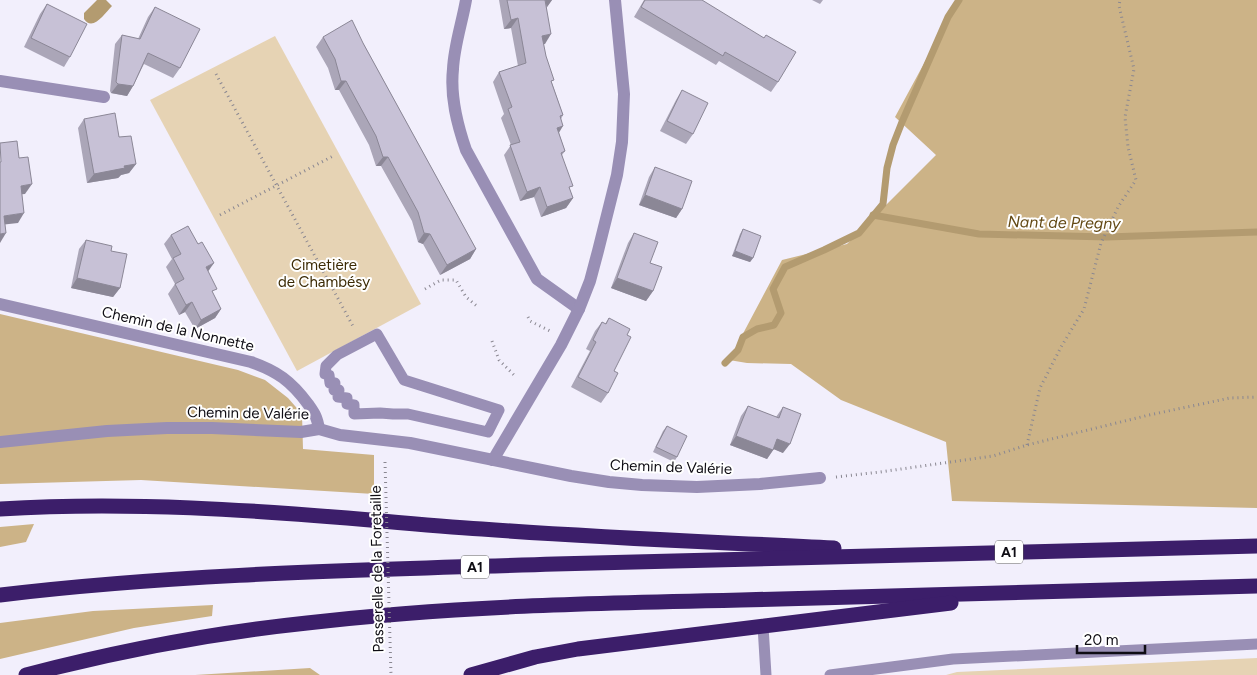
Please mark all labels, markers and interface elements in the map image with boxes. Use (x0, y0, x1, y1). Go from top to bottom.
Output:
water label: Nant de Pregny (1007, 212, 1121, 233)
park label: Cimetière de Chambésy (278, 256, 370, 291)
street label: Chemin de la Nonnette (100, 303, 256, 355)
street label: Chemin de Valérie (187, 403, 309, 423)
street label: Chemin de Valérie (610, 456, 732, 478)
street label: Passerelle de la Foretaille (367, 485, 387, 653)
road number: A1 (995, 540, 1023, 564)
road number: A1 (461, 556, 489, 578)
scale bar (1077, 622, 1144, 654)
text: 20 m (1084, 631, 1118, 649)

